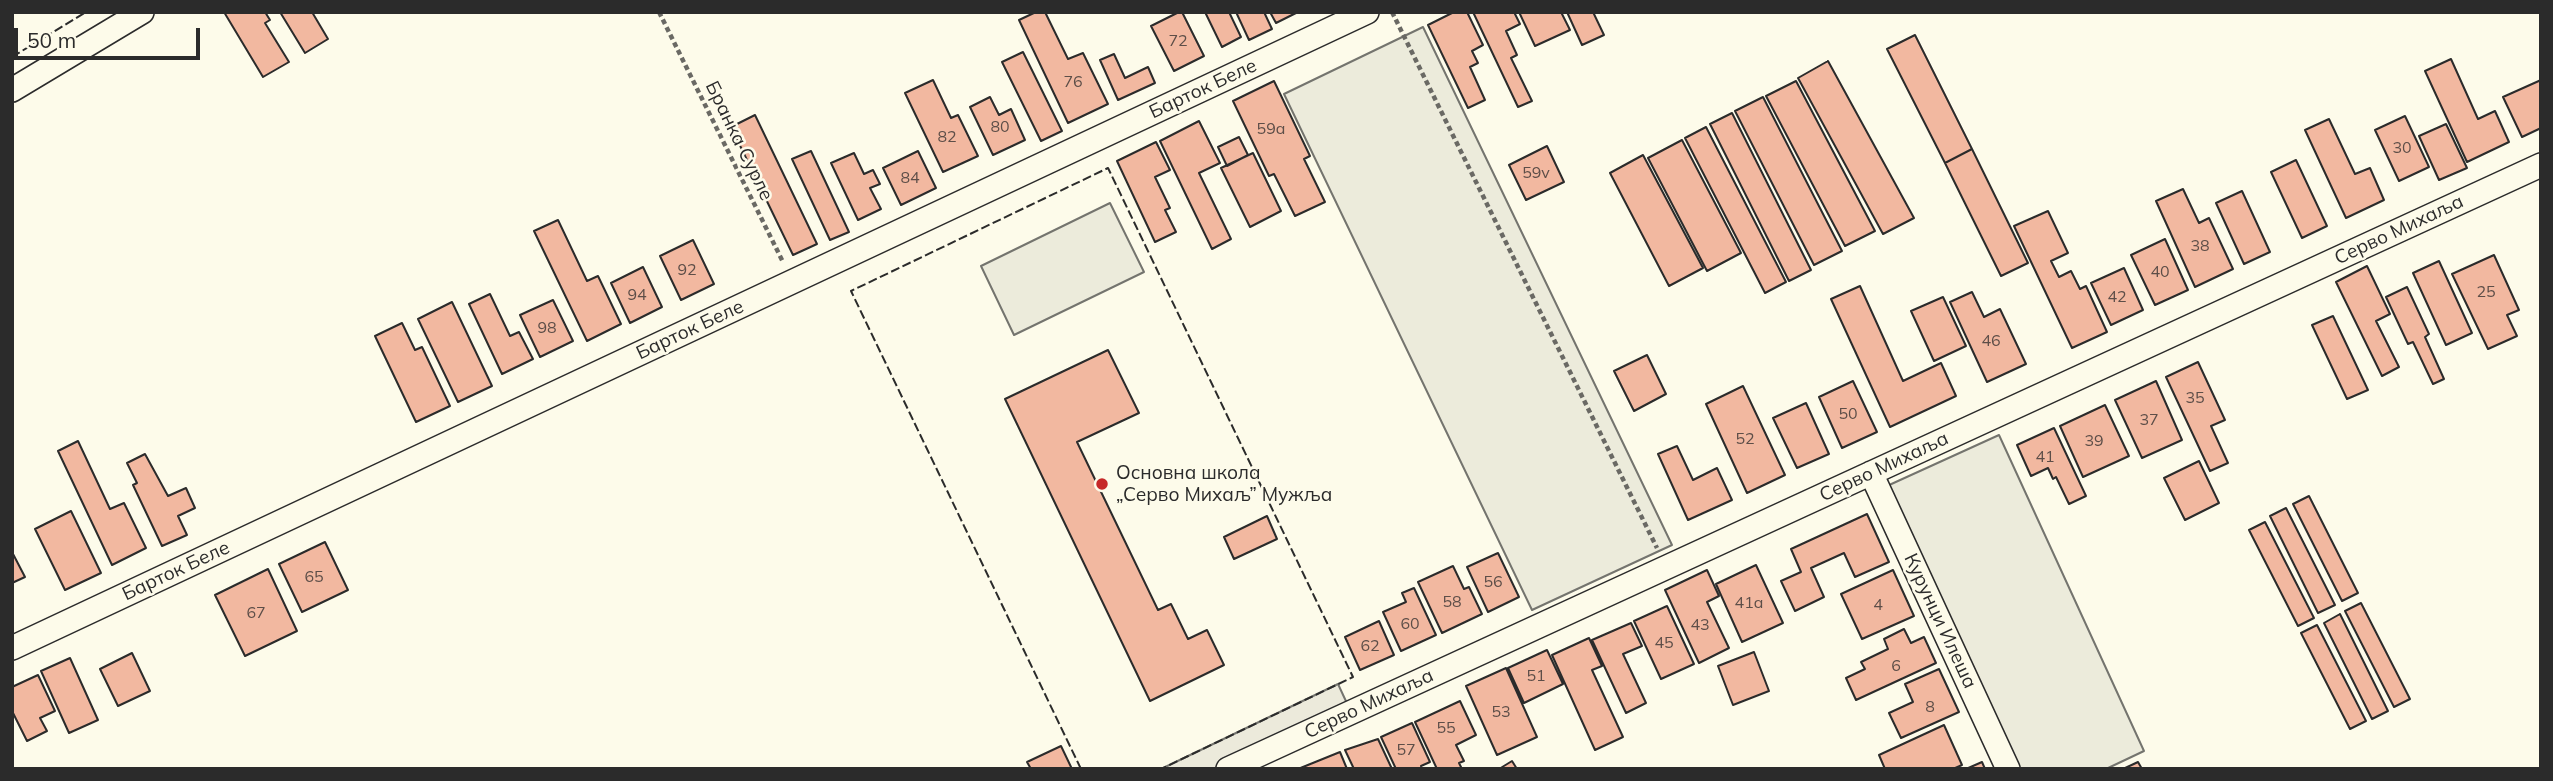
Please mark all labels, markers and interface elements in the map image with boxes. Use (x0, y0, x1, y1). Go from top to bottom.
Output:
scale bar (18, 14, 203, 58)
text: 50 m (27, 27, 76, 53)
house number: 72 (1168, 31, 1188, 51)
street label: Барток Беле (1146, 54, 1260, 124)
house number: 76 (1063, 72, 1083, 92)
street label: Бранка Сурле (700, 77, 778, 205)
house number: 80 (990, 117, 1010, 137)
house number: 59a (1257, 119, 1285, 139)
house number: 82 (937, 127, 957, 147)
house number: 30 (2392, 138, 2412, 158)
house number: 59v (1522, 163, 1550, 183)
house number: 84 (900, 168, 920, 188)
street label: Серво Михаља (2331, 190, 2467, 270)
house number: 38 (2190, 236, 2210, 256)
house number: 92 (677, 260, 697, 280)
house number: 40 (2150, 262, 2170, 282)
house number: 25 (2476, 282, 2496, 302)
house number: 94 (627, 285, 647, 305)
house number: 42 (2107, 287, 2127, 307)
street label: Барток Беле (633, 295, 747, 365)
house number: 98 (537, 318, 557, 338)
house number: 46 (1981, 331, 2001, 351)
house number: 35 (2185, 388, 2205, 408)
house number: 50 (1838, 404, 1858, 424)
house number: 37 (2139, 410, 2159, 430)
street label: Серво Михаља (1816, 427, 1952, 507)
house number: 52 (1735, 429, 1755, 449)
house number: 39 (2084, 431, 2104, 451)
house number: 41 (2035, 447, 2055, 467)
place label: Основна школа „Серво Михаљ” Мужља (1116, 462, 1332, 506)
marker: Основна школа „Серво Михаљ” Мужља (1094, 476, 1110, 492)
street label: Барток Беле (119, 536, 233, 606)
street label: Курунци Илеша (1899, 550, 1981, 692)
house number: 65 (304, 567, 324, 587)
house number: 56 (1483, 572, 1503, 592)
house number: 58 (1442, 592, 1462, 612)
house number: 41a (1735, 593, 1763, 613)
house number: 4 (1873, 595, 1883, 615)
house number: 67 (246, 603, 266, 623)
house number: 60 (1400, 614, 1420, 634)
house number: 43 (1690, 615, 1710, 635)
house number: 45 (1654, 633, 1674, 653)
house number: 62 (1360, 636, 1380, 656)
house number: 6 (1891, 656, 1901, 676)
street label: Серво Михаља (1301, 664, 1437, 744)
house number: 51 (1526, 666, 1546, 686)
house number: 8 (1925, 697, 1935, 717)
house number: 53 (1491, 702, 1511, 722)
house number: 55 (1436, 718, 1456, 738)
house number: 57 (1396, 740, 1416, 760)

